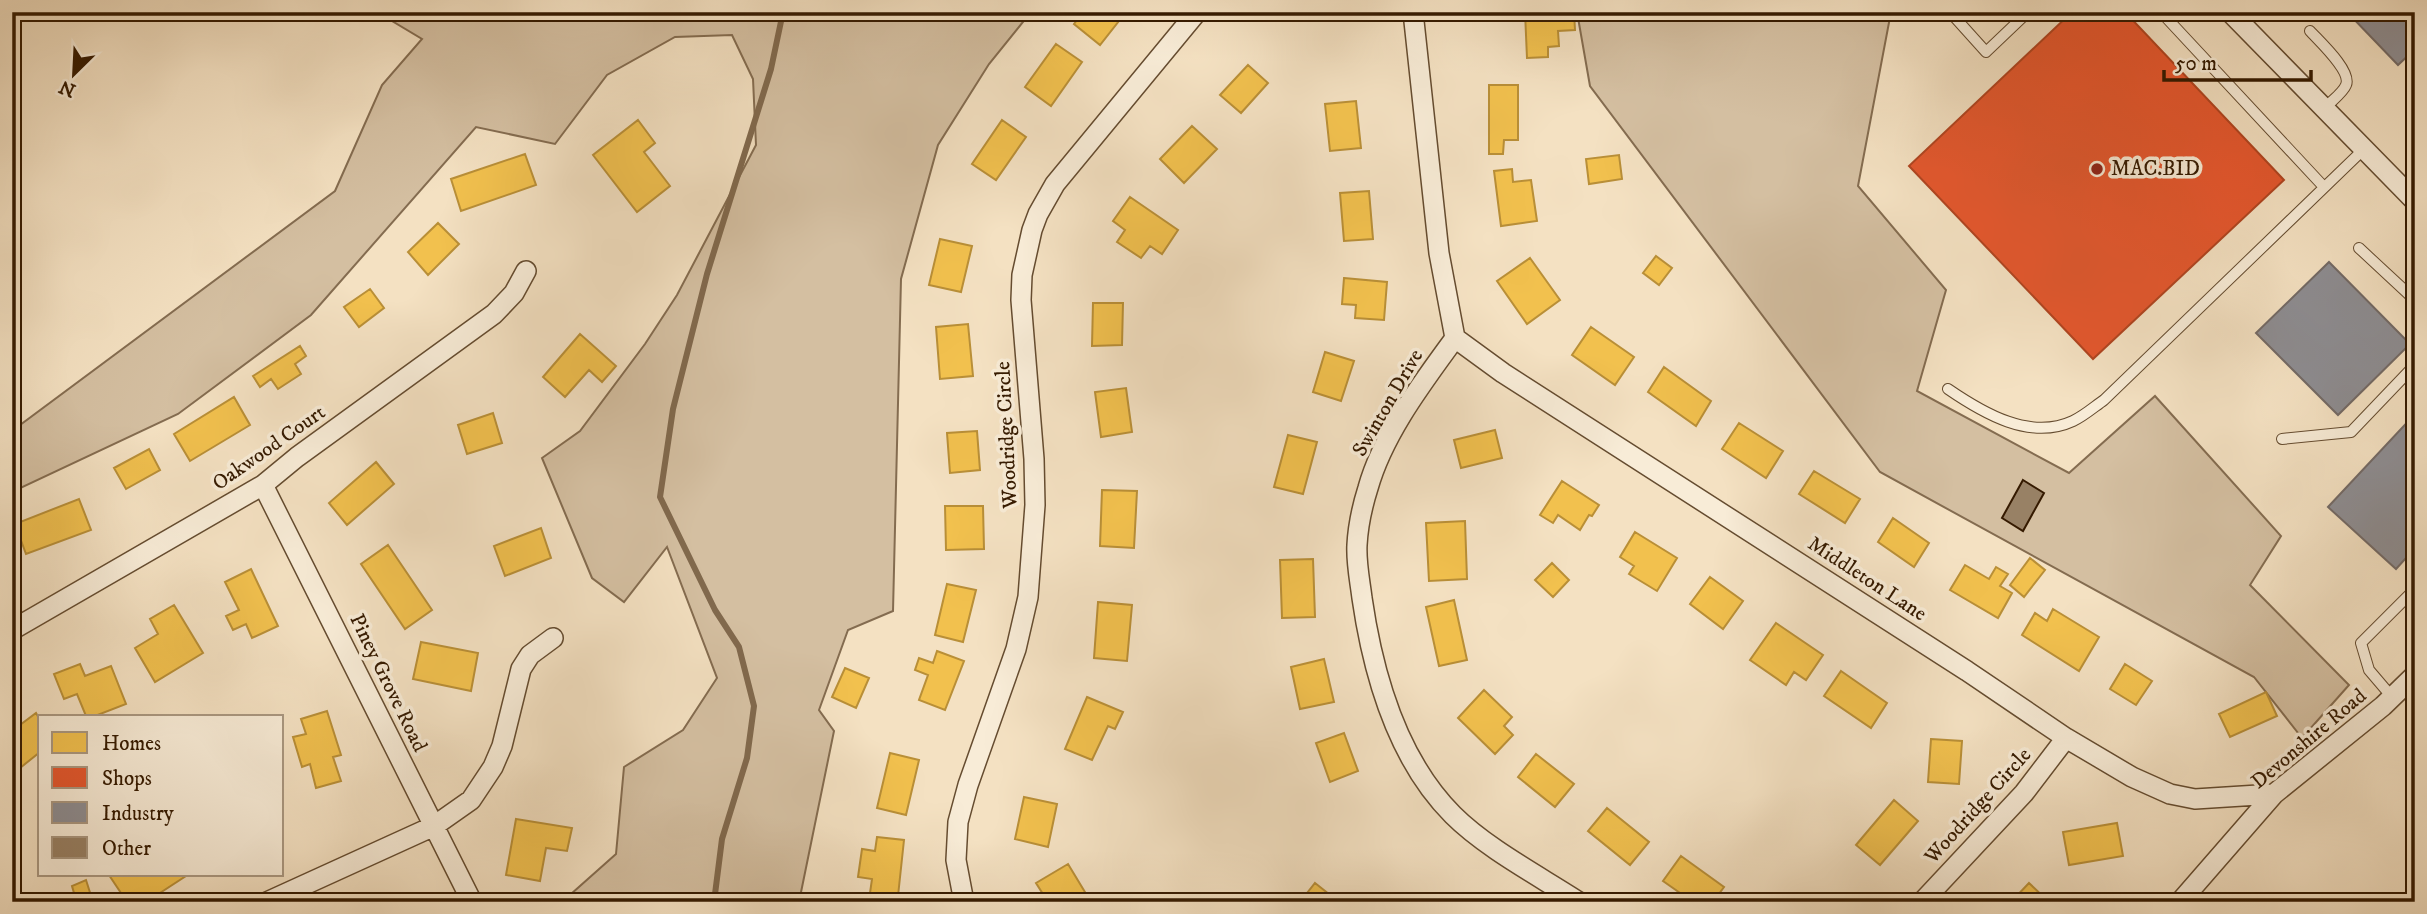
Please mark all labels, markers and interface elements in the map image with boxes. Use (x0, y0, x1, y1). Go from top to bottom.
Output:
north arrow (38, 38, 108, 108)
scale bar (2164, 38, 2312, 82)
text: 50 m (2175, 51, 2217, 77)
text: N (56, 74, 80, 102)
place label: MAC.BID (2111, 156, 2200, 182)
marker: MAC.BID (2089, 161, 2105, 177)
street label: Swinton Drive (1347, 344, 1429, 461)
street label: Woodridge Circle (990, 361, 1024, 510)
street label: Oakwood Court (208, 399, 331, 496)
street label: Middleton Lane (1803, 531, 1932, 627)
street label: Piney Grove Road (343, 610, 433, 757)
street label: Devonshire Road (2246, 683, 2372, 795)
legend (38, 715, 284, 876)
text: Homes (102, 731, 161, 757)
street label: Woodridge Circle (1918, 742, 2037, 870)
text: Shops (102, 766, 152, 792)
text: Industry (102, 801, 175, 827)
text: Other (102, 836, 151, 862)

